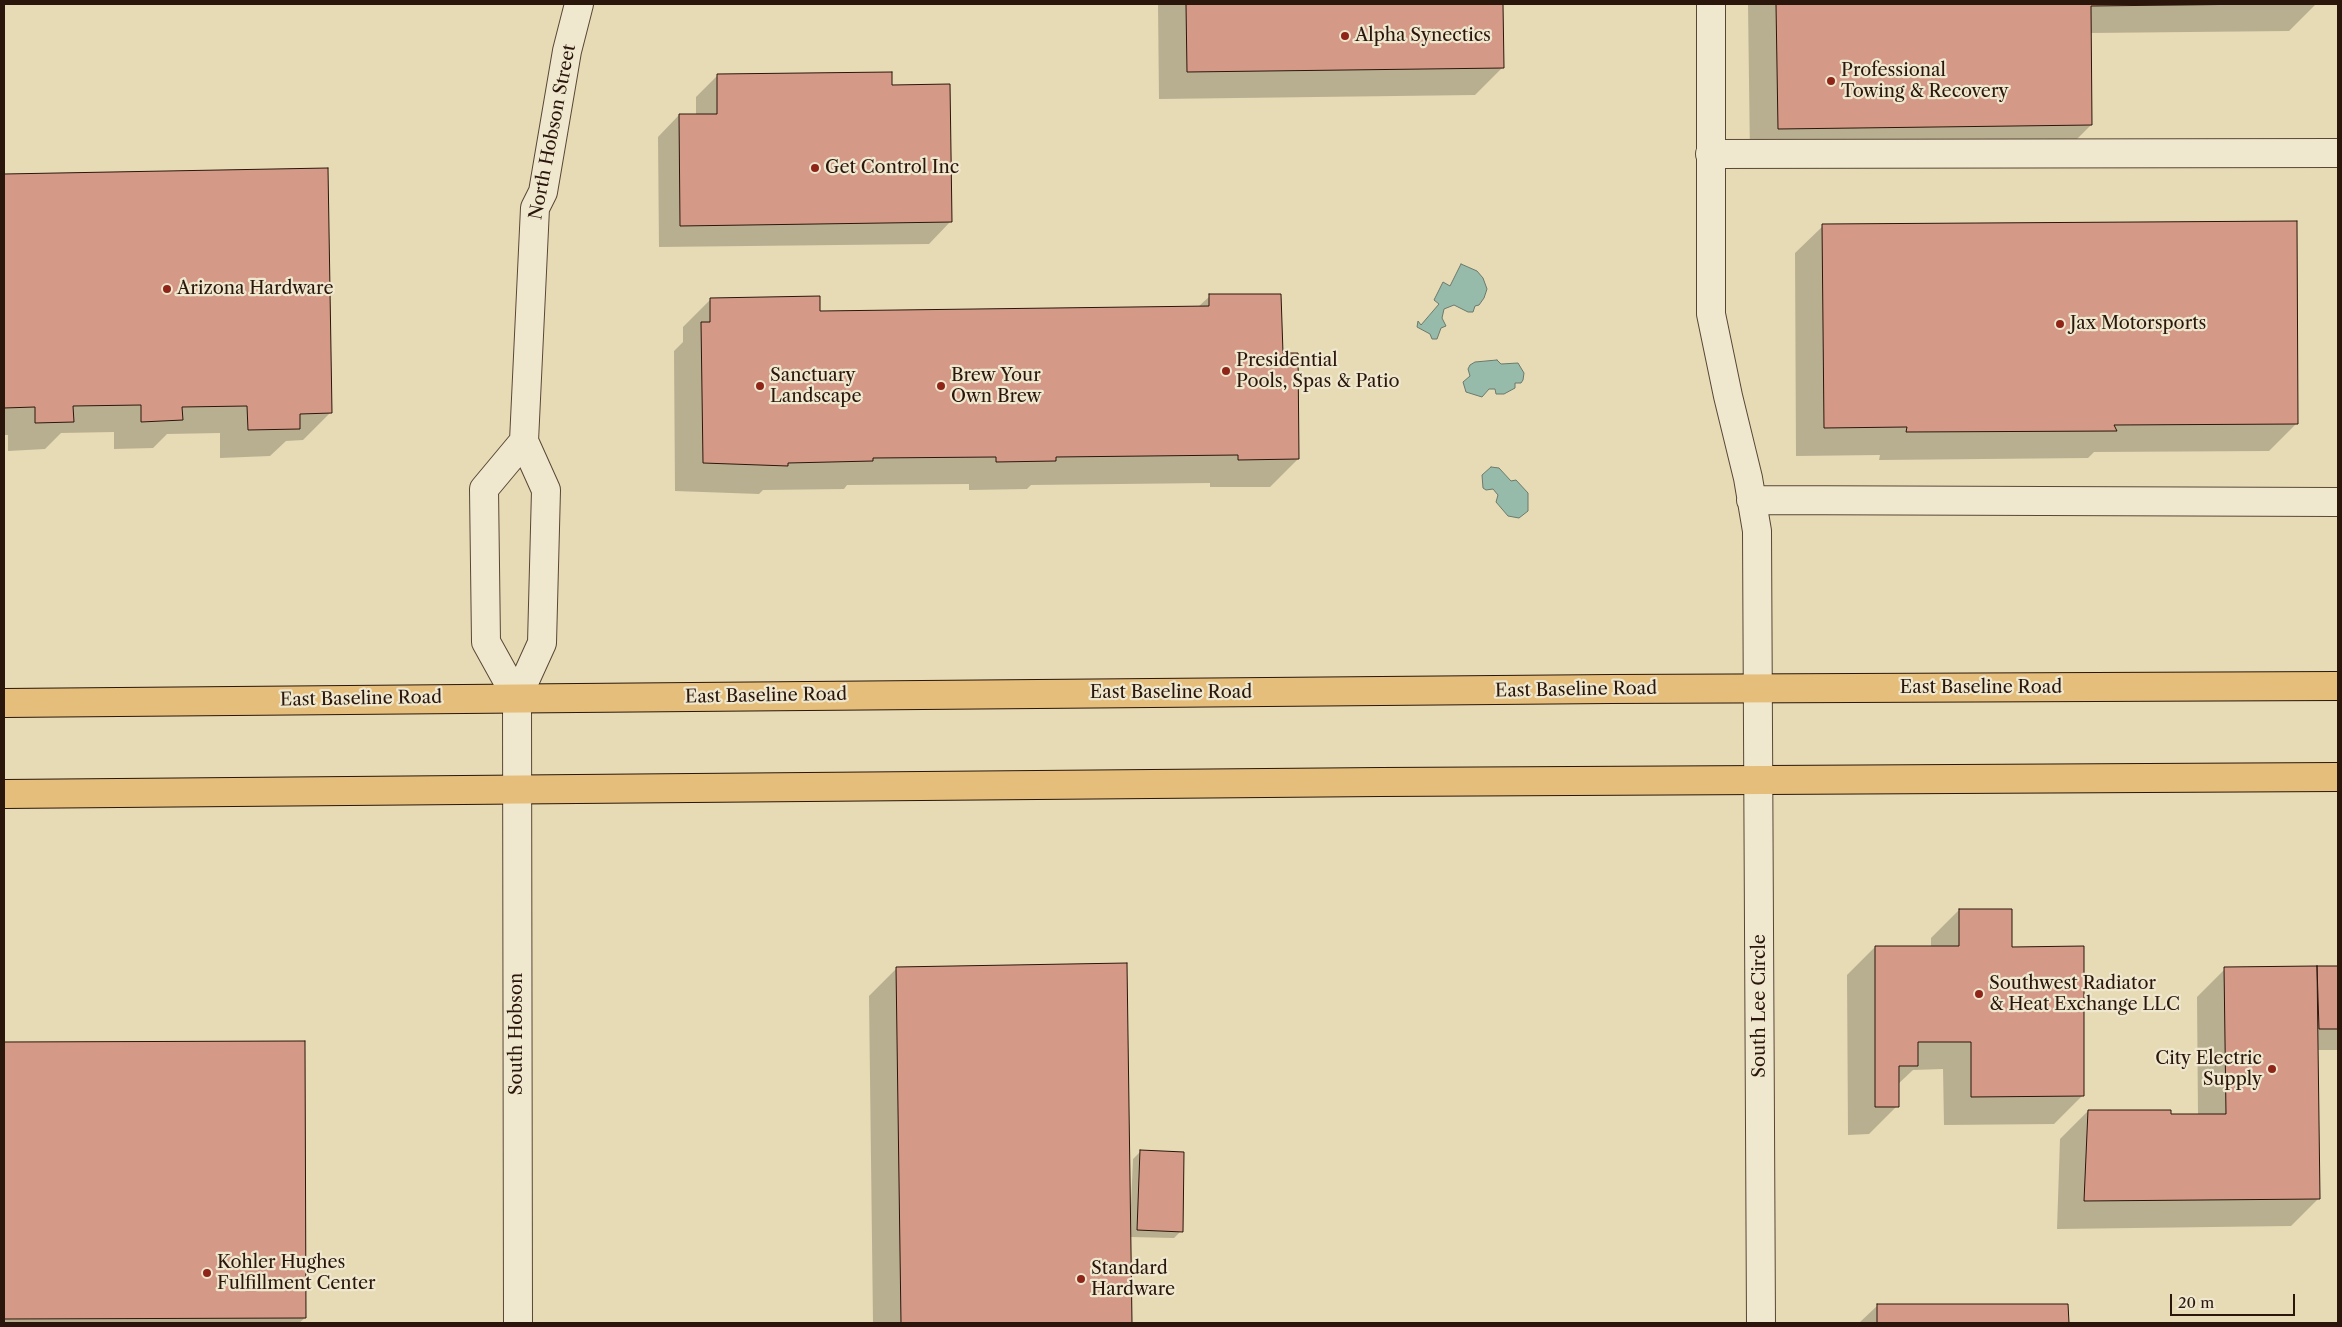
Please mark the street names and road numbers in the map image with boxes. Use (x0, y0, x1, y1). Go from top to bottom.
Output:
street label: North Hobson Street (525, 42, 581, 222)
street label: East Baseline Road (1900, 677, 2062, 699)
street label: East Baseline Road (1495, 678, 1657, 702)
street label: East Baseline Road (1090, 682, 1252, 704)
street label: East Baseline Road (685, 684, 847, 708)
street label: East Baseline Road (280, 687, 442, 711)
street label: South Lee Circle (1749, 934, 1771, 1078)
street label: South Hobson (506, 973, 528, 1095)

